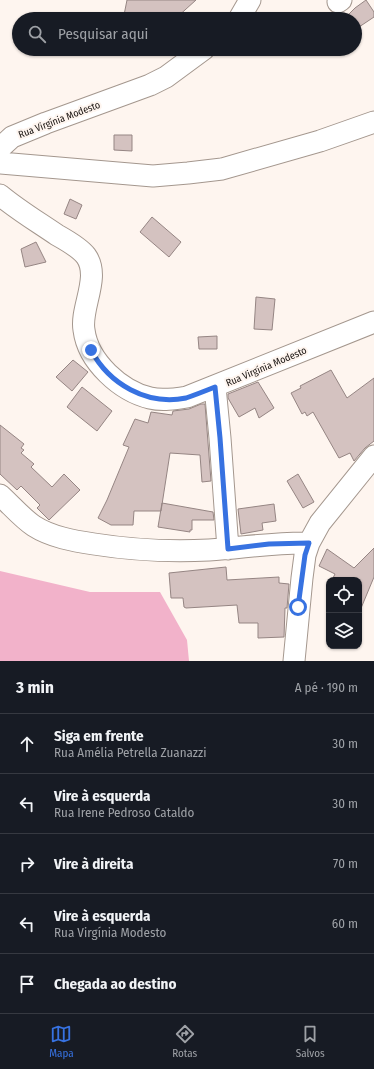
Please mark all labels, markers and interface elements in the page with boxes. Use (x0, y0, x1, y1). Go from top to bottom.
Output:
search box (12, 12, 362, 56)
icon: search (26, 23, 48, 45)
text: Pesquisar aqui (58, 25, 148, 43)
street label: Rua Virgínia Modesto (16, 98, 102, 141)
route end (82, 341, 100, 359)
street label: Rua Virgínia Modesto (224, 344, 309, 389)
map controls (326, 577, 362, 649)
button: locate (326, 577, 362, 613)
route start (289, 598, 307, 616)
button: layers (326, 613, 362, 649)
text: 3 min (16, 677, 54, 698)
text: A pé · 190 m (295, 680, 358, 695)
text: Siga em frente (54, 727, 144, 745)
icon: ahead (16, 733, 38, 755)
text: 30 m (332, 736, 358, 751)
text: Rua Amélia Petrella Zuanazzi (54, 745, 206, 760)
text: Vire à esquerda (54, 787, 151, 805)
icon: left (16, 793, 38, 815)
text: 30 m (332, 796, 358, 811)
text: Rua Irene Pedroso Cataldo (54, 805, 194, 820)
icon: right (16, 853, 38, 875)
text: Vire à direita (54, 855, 133, 873)
text: 70 m (333, 856, 358, 871)
text: Vire à esquerda (54, 907, 151, 925)
icon: left (16, 913, 38, 935)
text: 60 m (332, 916, 358, 931)
text: Rua Virgínia Modesto (54, 925, 166, 940)
icon: arrive (16, 973, 38, 995)
text: Chegada ao destino (54, 975, 176, 993)
tab: Mapa (49, 1023, 74, 1060)
tab: Rotas (172, 1023, 197, 1060)
tab: Salvos (296, 1023, 325, 1060)

